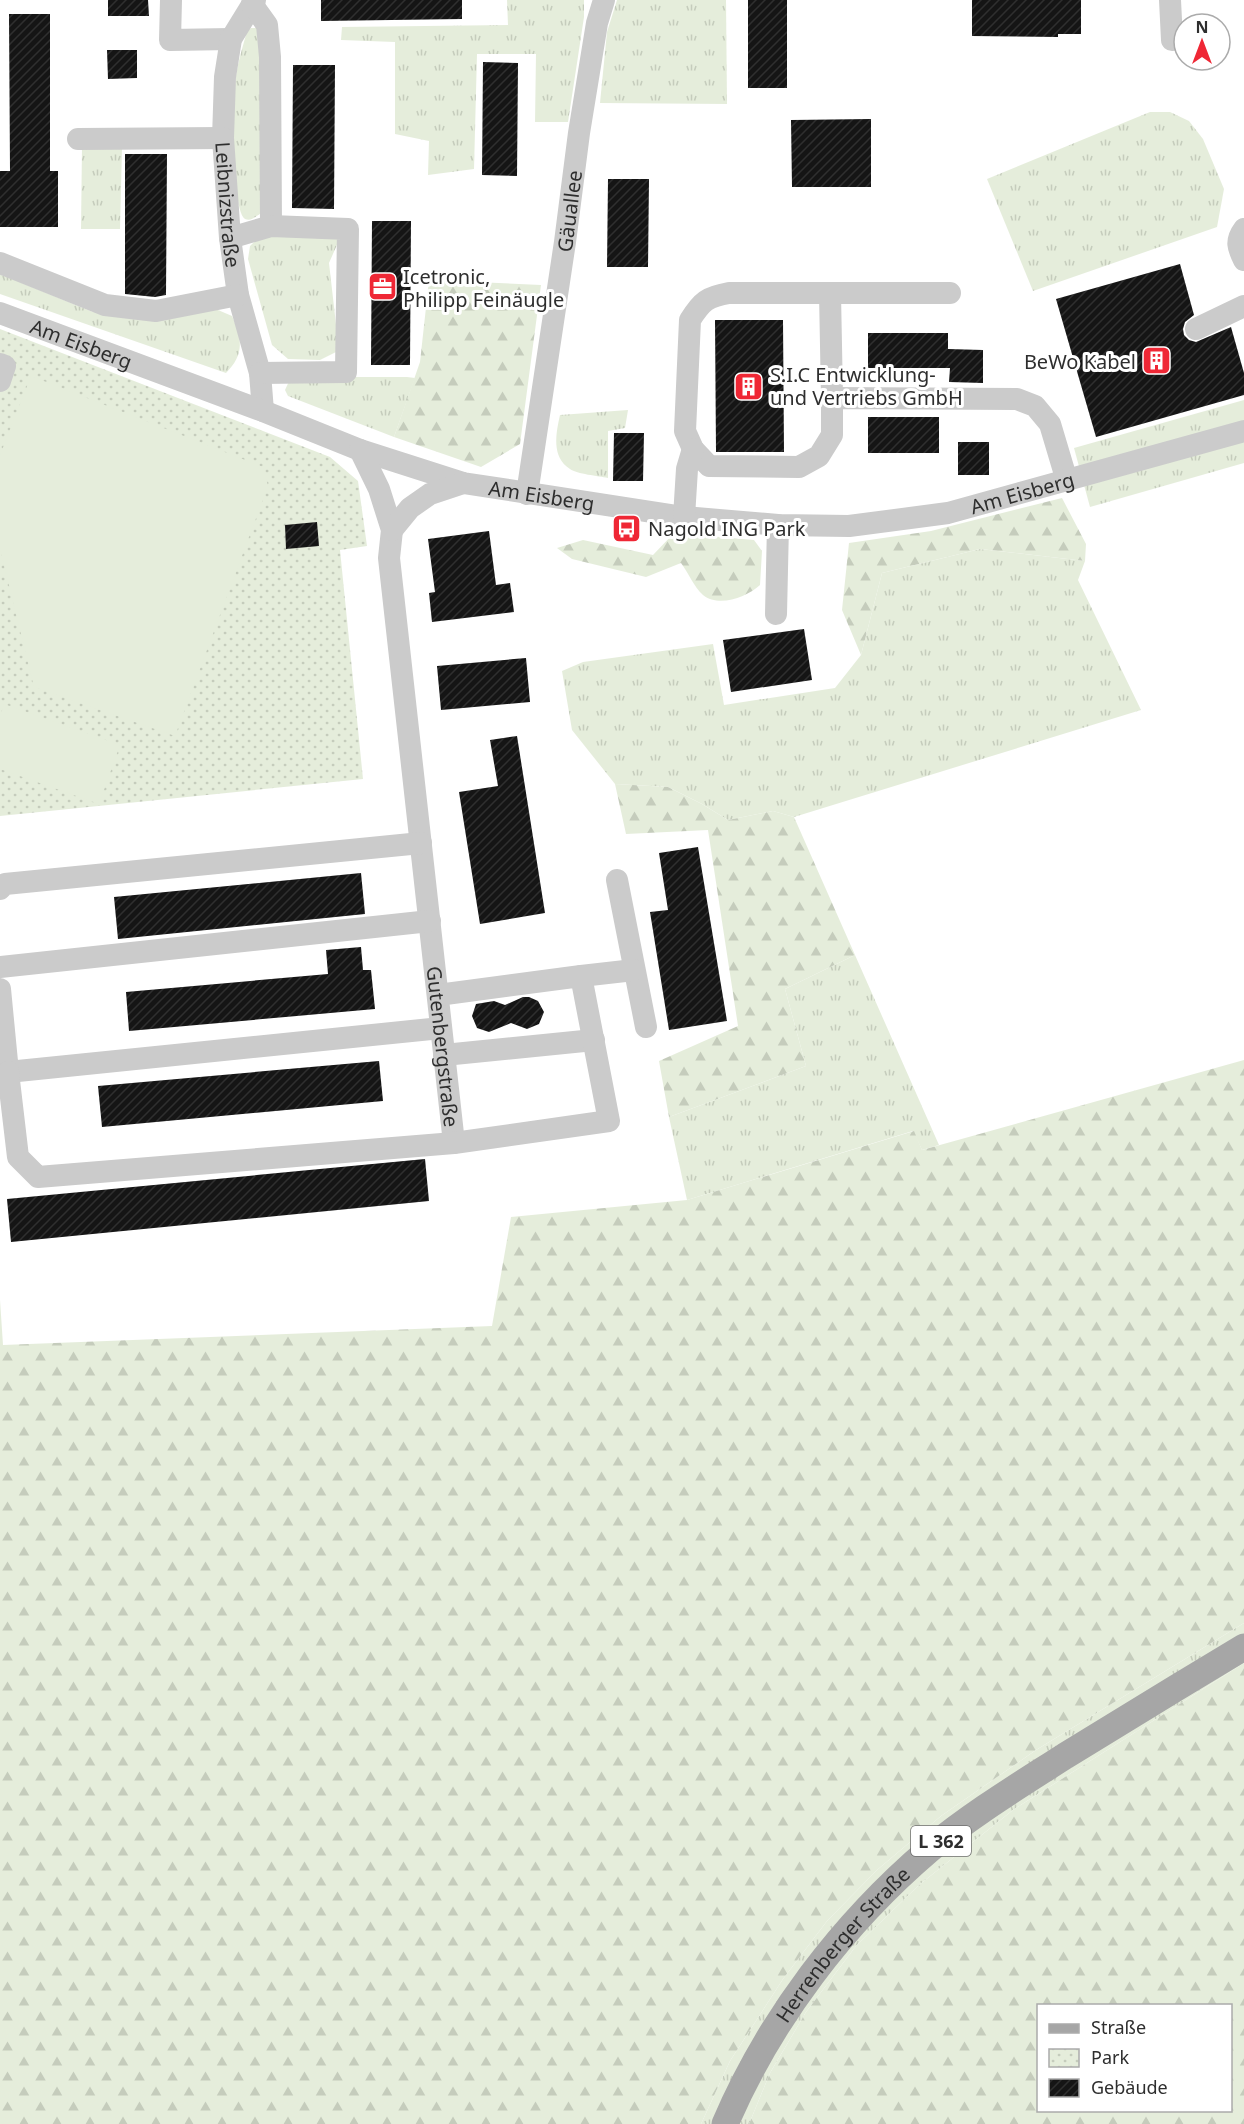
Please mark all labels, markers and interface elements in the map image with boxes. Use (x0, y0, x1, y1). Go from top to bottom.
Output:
north arrow (1172, 12, 1232, 72)
text: N (1195, 16, 1209, 38)
street label: Leibnizstraße (210, 141, 247, 269)
street label: Gäuallee (550, 169, 588, 254)
place label: Icetronic, Philipp Feinäugle (403, 263, 564, 313)
office icon: Icetronic, Philipp Feinäugle (366, 271, 398, 303)
street label: Am Eisberg (27, 312, 136, 375)
building icon: BeWo Kabel (1141, 345, 1173, 377)
place label: BeWo Kabel (1024, 348, 1136, 375)
place label: S.I.C Entwicklung- und Vertriebs GmbH (770, 361, 963, 411)
building icon: S.I.C Entwicklung- und Vertriebs GmbH (733, 370, 765, 402)
street label: Am Eisberg (967, 465, 1077, 520)
street label: Am Eisberg (487, 474, 596, 517)
bus stop icon: Nagold ING Park (611, 512, 643, 544)
place label: Nagold ING Park (648, 515, 806, 542)
street label: Gutenbergstraße (421, 965, 466, 1128)
road number: L 362 (911, 1826, 971, 1856)
street label: Herrenberger Straße (769, 1860, 915, 2027)
legend (1037, 2004, 1232, 2112)
text: Straße (1091, 2015, 1146, 2039)
text: Park (1091, 2045, 1129, 2069)
text: Gebäude (1091, 2075, 1168, 2099)

